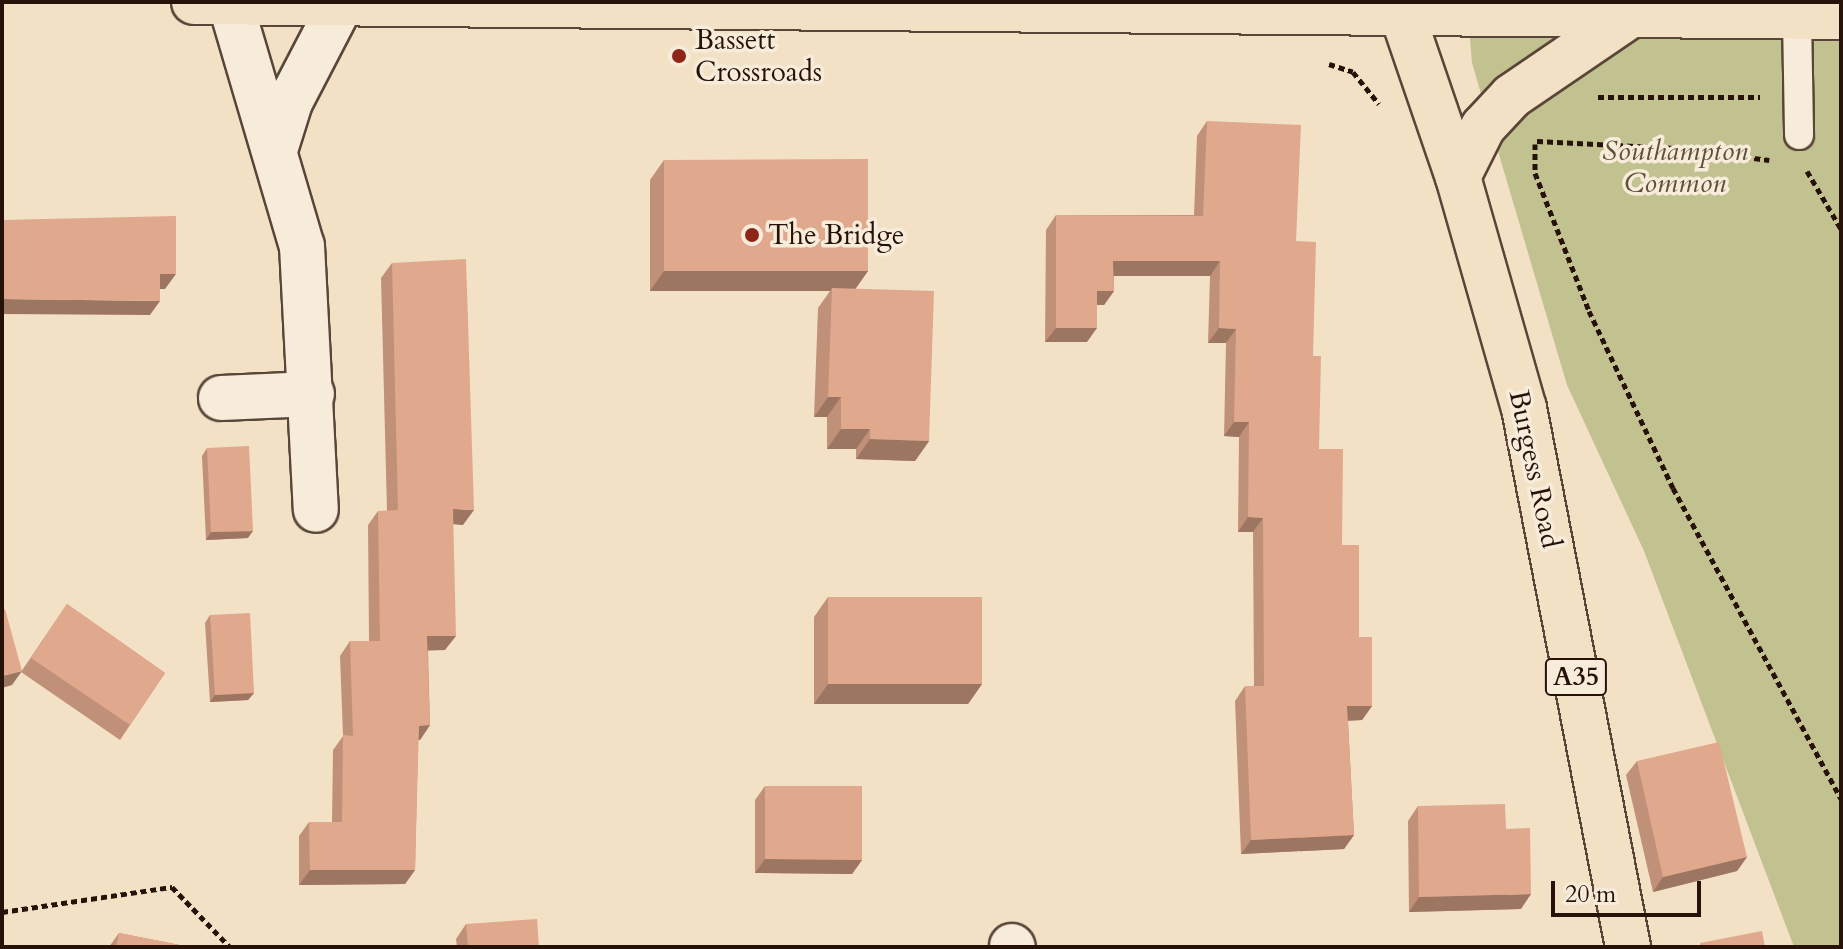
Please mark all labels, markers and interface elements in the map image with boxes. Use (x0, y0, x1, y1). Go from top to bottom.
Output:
place label: Bassett Crossroads (695, 23, 822, 89)
marker: Bassett Crossroads (670, 47, 688, 65)
park label: Southampton Common (1602, 134, 1748, 200)
place label: The Bridge (768, 218, 905, 252)
marker: The Bridge (743, 226, 761, 244)
street label: Burgess Road (1502, 387, 1568, 551)
road number: A35 (1544, 655, 1608, 699)
scale bar (1555, 865, 1705, 915)
text: 20 m (1565, 878, 1616, 911)

